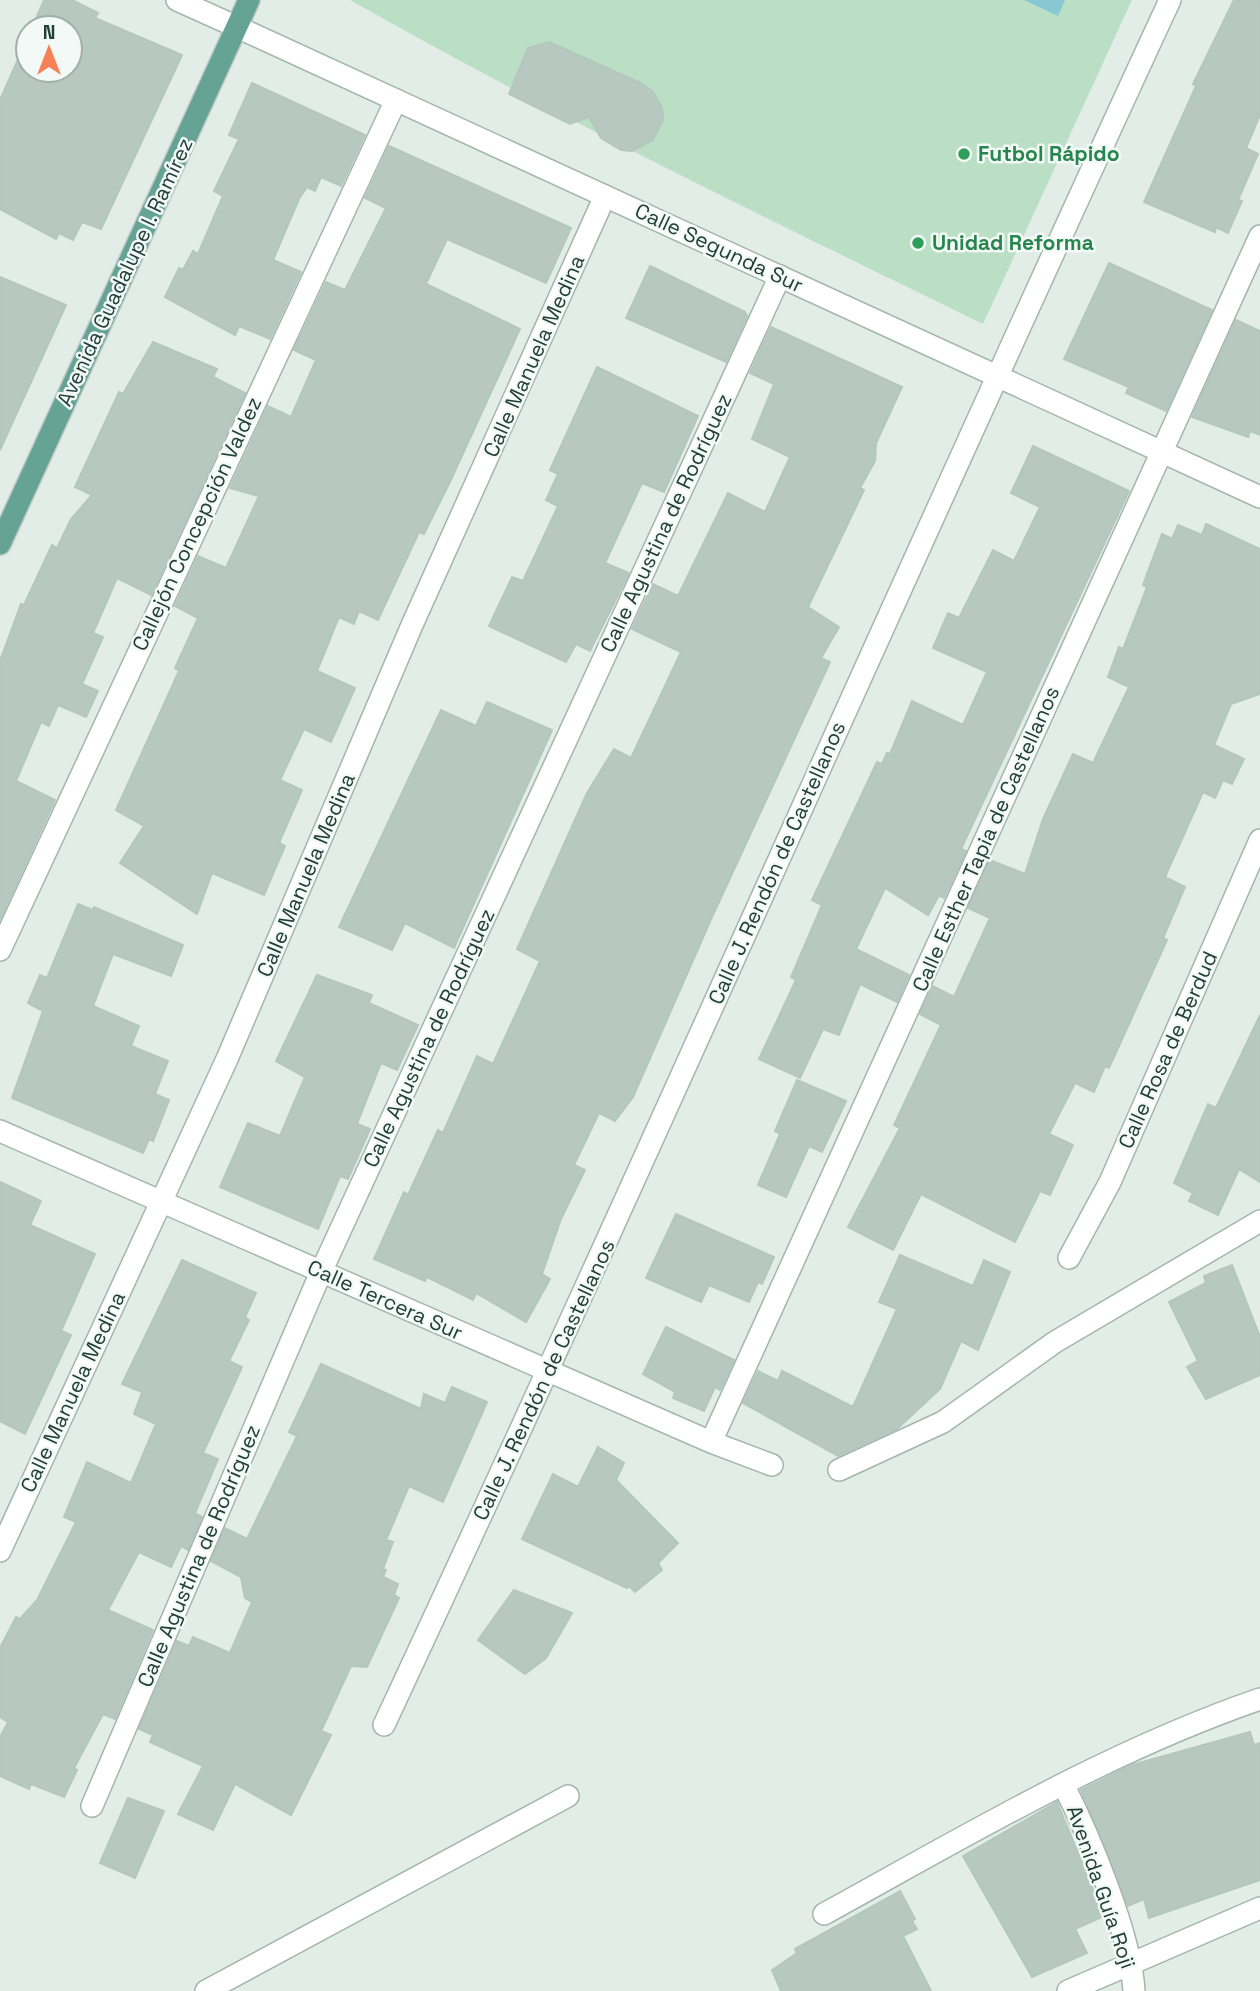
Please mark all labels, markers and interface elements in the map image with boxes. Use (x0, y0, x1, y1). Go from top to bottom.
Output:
north arrow (14, 14, 84, 84)
text: N (43, 20, 55, 45)
street label: Avenida Guadalupe I. Ramírez (50, 133, 199, 410)
place label: Futbol Rápido (978, 140, 1120, 167)
marker: Futbol Rápido (956, 146, 972, 162)
street label: Calle Segunda Sur (631, 197, 808, 298)
place label: Unidad Reforma (932, 229, 1094, 256)
marker: Unidad Reforma (910, 235, 926, 251)
street label: Calle Manuela Medina (477, 250, 590, 461)
street label: Calle Agustina de Rodríguez (594, 389, 737, 656)
street label: Callejón Concepción Valdez (126, 392, 267, 655)
street label: Calle Esther Tapia de Castellanos (906, 682, 1065, 996)
street label: Calle J. Rendón de Castellanos (702, 717, 851, 1009)
street label: Calle Manuela Medina (250, 769, 361, 981)
street label: Calle Agustina de Rodríguez (357, 904, 500, 1171)
street label: Calle Rosa de Berdud (1112, 947, 1223, 1153)
street label: Calle J. Rendón de Castellanos (466, 1235, 621, 1525)
street label: Calle Tercera Sur (303, 1253, 467, 1346)
street label: Calle Manuela Medina (14, 1287, 131, 1497)
street label: Calle Agustina de Rodríguez (131, 1421, 266, 1691)
street label: Avenida Guía Roji (1061, 1802, 1142, 1972)

